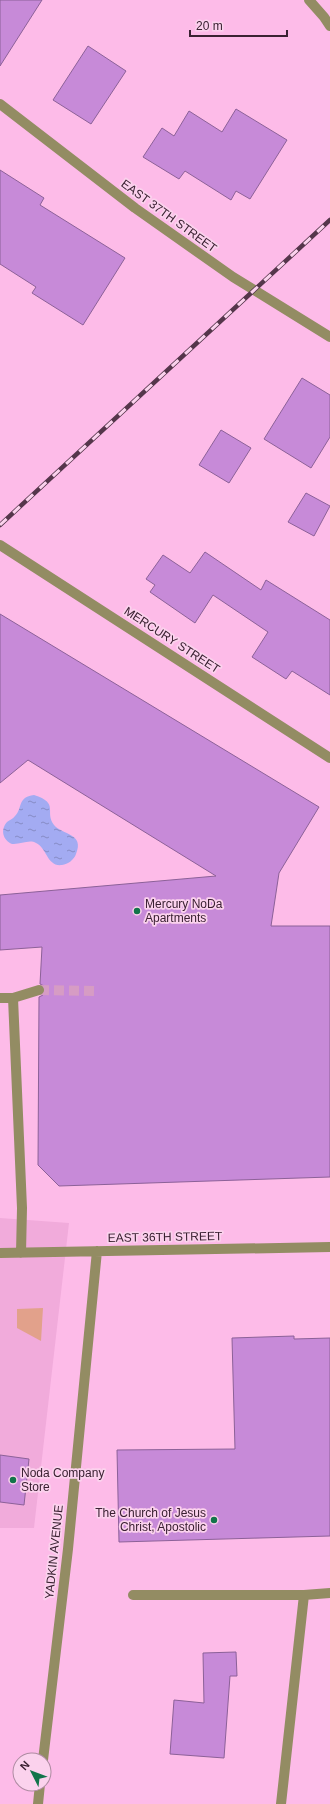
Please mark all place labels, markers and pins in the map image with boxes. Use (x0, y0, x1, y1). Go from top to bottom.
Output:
place label: Mercury NoDa Apartments (145, 897, 223, 925)
marker: Mercury NoDa Apartments (132, 906, 142, 916)
place label: Noda Company Store (21, 1466, 104, 1494)
marker: Noda Company Store (8, 1475, 18, 1485)
place label: The Church of Jesus Christ, Apostolic (95, 1506, 206, 1534)
marker: The Church of Jesus Christ, Apostolic (209, 1515, 219, 1525)

